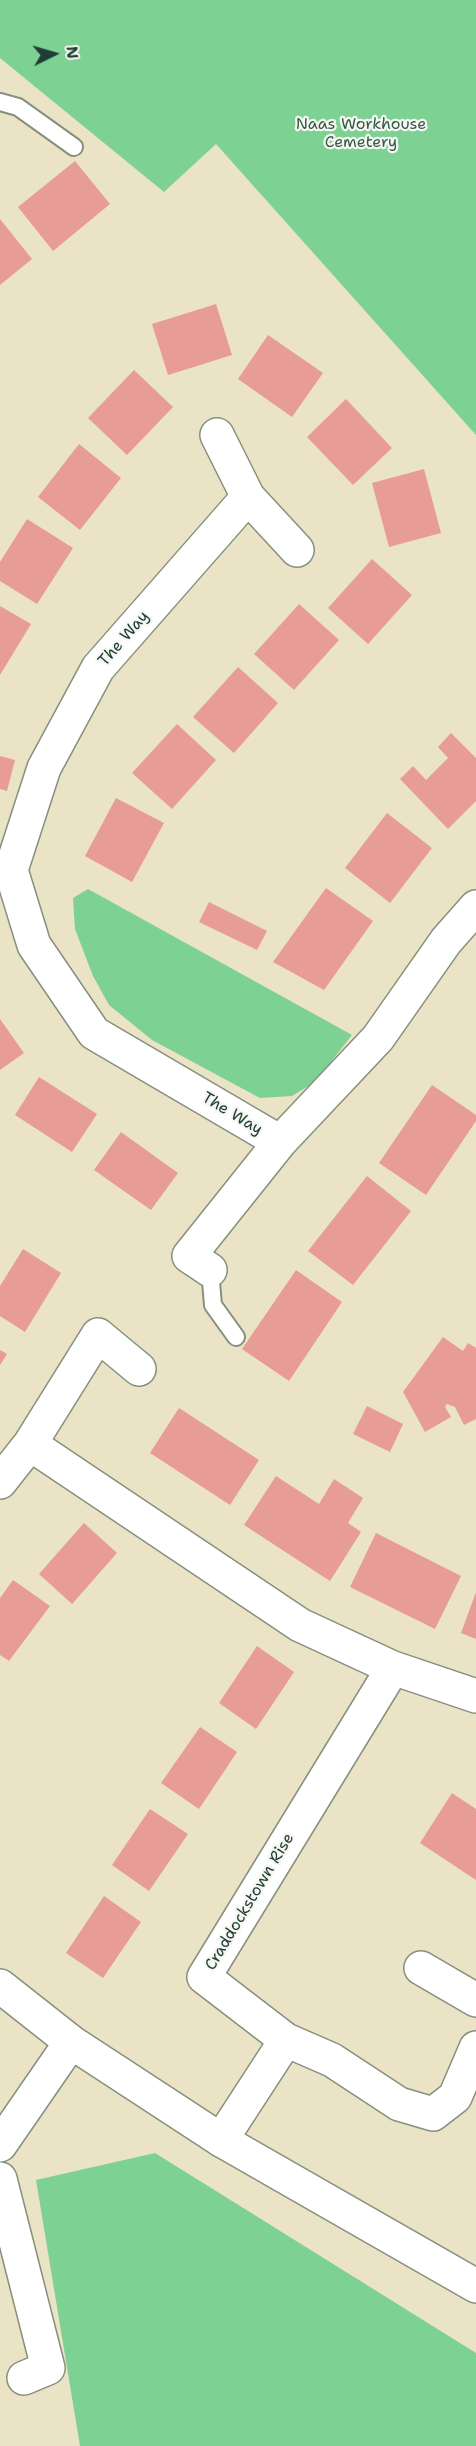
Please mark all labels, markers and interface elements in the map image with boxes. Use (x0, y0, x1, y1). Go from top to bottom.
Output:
north arrow (24, 24, 84, 84)
text: N (61, 45, 83, 60)
park label: Naas Workhouse Cemetery (296, 115, 426, 153)
street label: The Way (95, 607, 153, 671)
street label: The Way (198, 1088, 266, 1140)
street label: Craddockstown Rise (201, 1830, 299, 1974)

